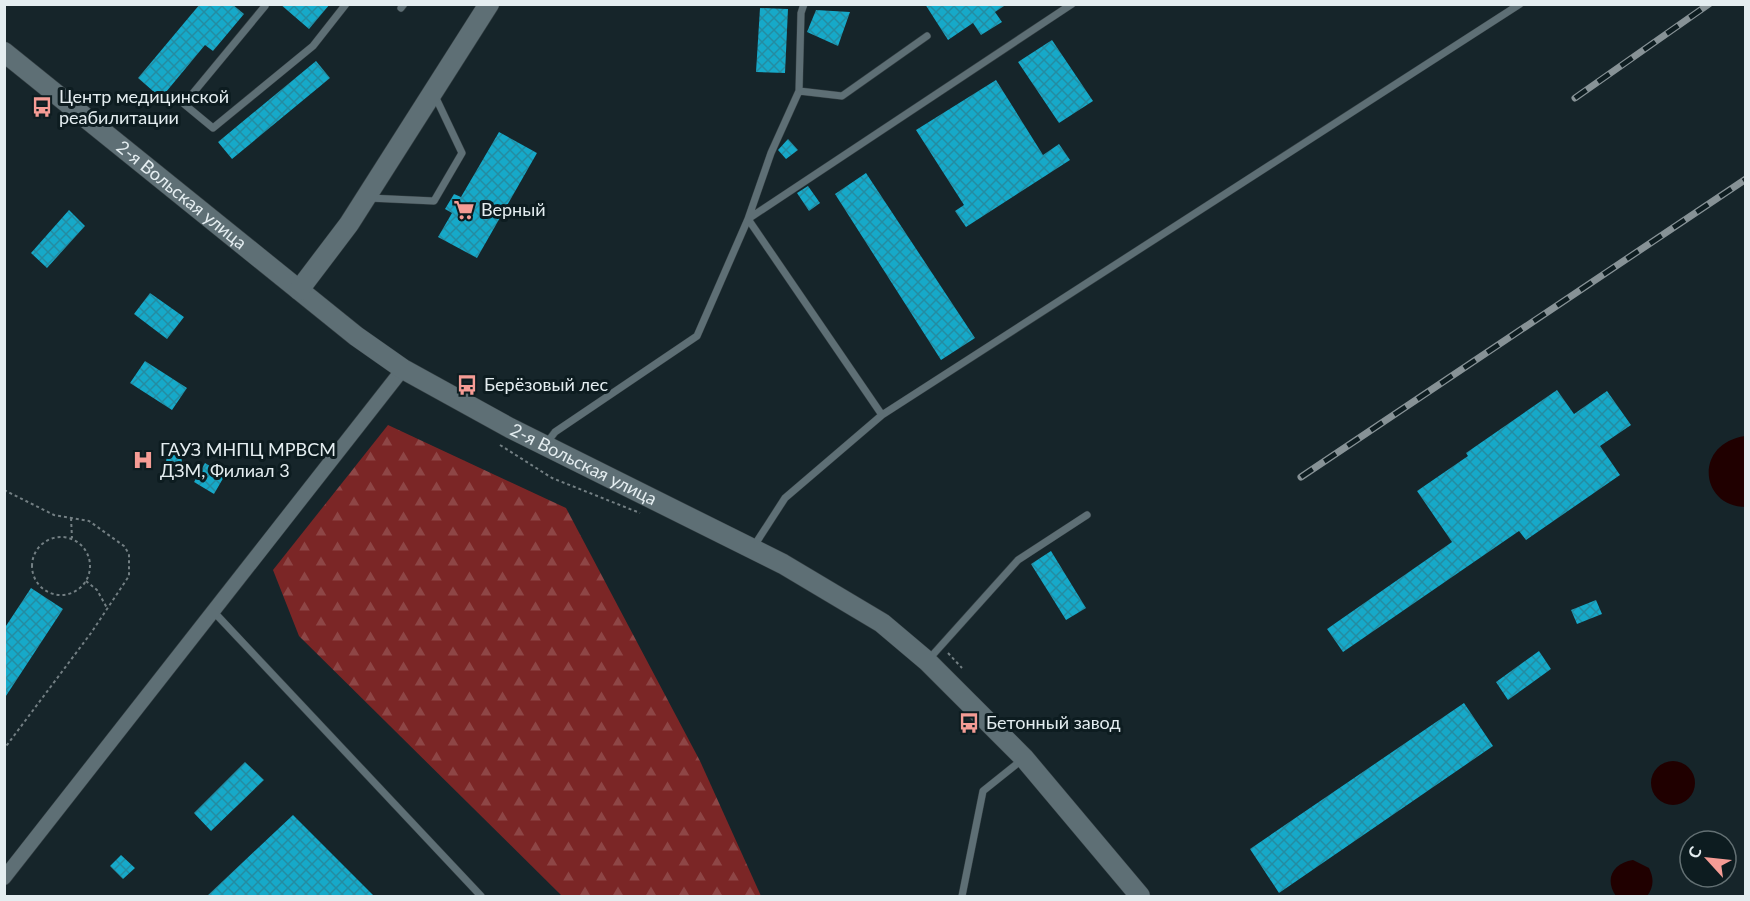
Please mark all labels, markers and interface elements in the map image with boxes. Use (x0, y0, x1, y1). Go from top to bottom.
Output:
place label: Центр медицинской реабилитации (59, 85, 229, 128)
bus stop icon: Центр медицинской реабилитации (30, 95, 54, 119)
street label: 2-я Вольская улица (113, 135, 252, 253)
supermarket icon: Верный (452, 198, 476, 222)
place label: Верный (481, 198, 546, 220)
bus stop icon: Берёзовый лес (455, 373, 479, 397)
place label: Берёзовый лес (484, 373, 608, 395)
street label: 2-я Вольская улица (507, 418, 661, 509)
place label: ГАУЗ МНПЦ МРВСМ ДЗМ, Филиал 3 (160, 438, 336, 481)
hospital icon: ГАУЗ МНПЦ МРВСМ ДЗМ, Филиал 3 (131, 448, 155, 472)
bus stop icon: Бетонный завод (957, 711, 981, 735)
place label: Бетонный завод (986, 711, 1121, 733)
north arrow (1678, 829, 1738, 889)
text: С (1683, 843, 1705, 861)

